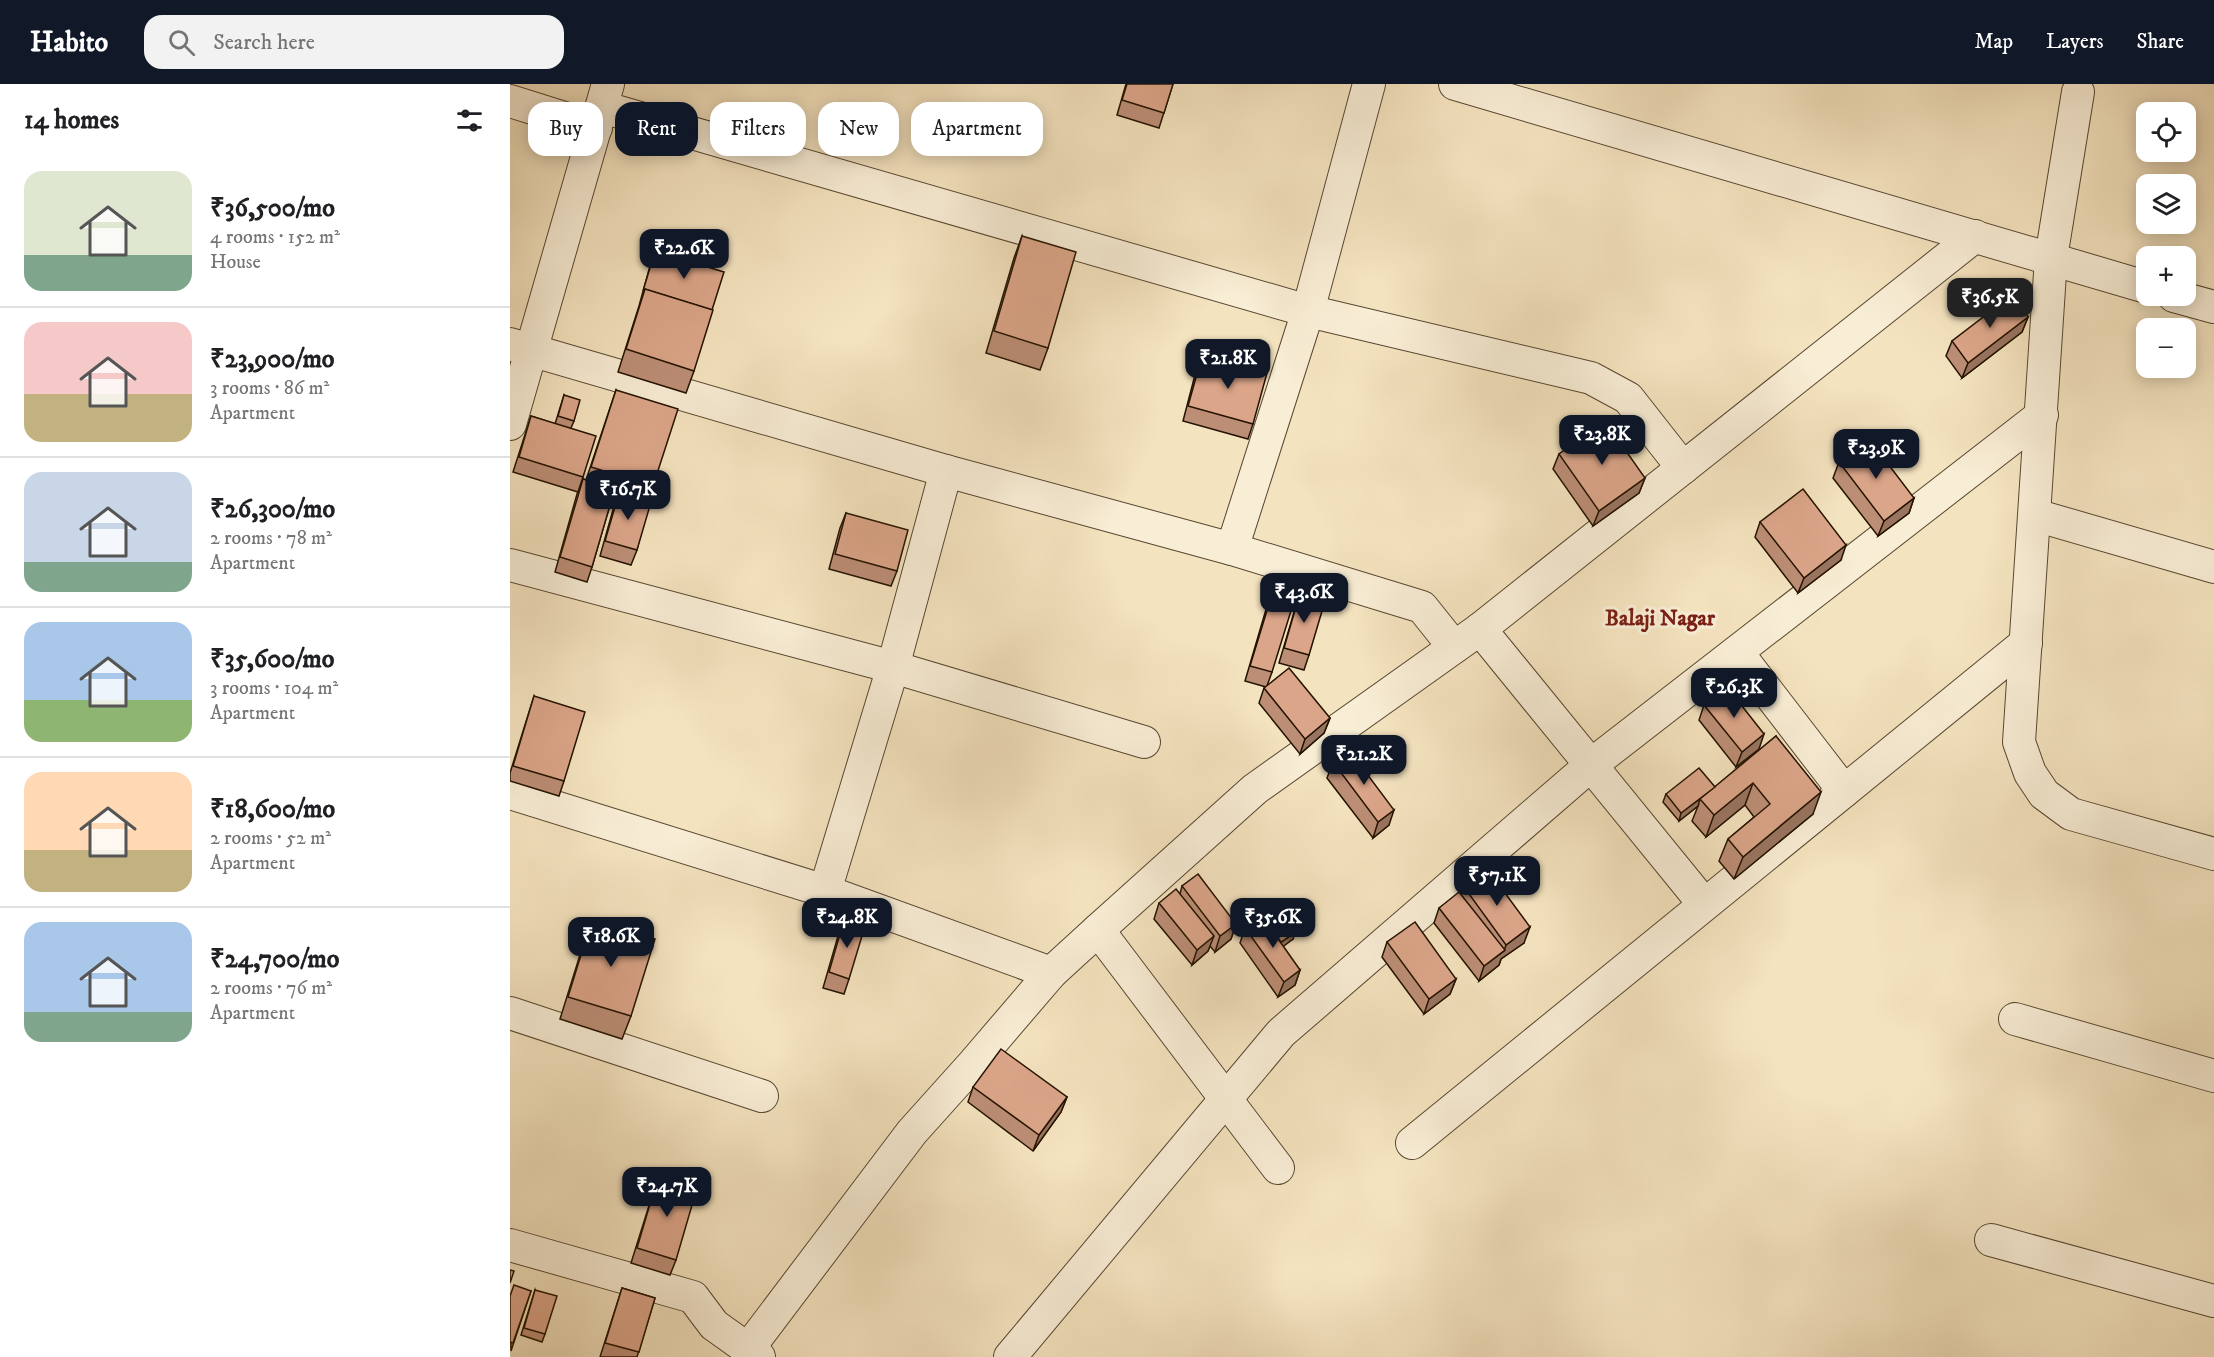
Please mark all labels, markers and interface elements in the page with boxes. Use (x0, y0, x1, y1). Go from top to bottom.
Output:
search box (144, 15, 564, 69)
text: Habito (30, 25, 108, 60)
icon: search (165, 26, 198, 59)
text: Search here (213, 29, 315, 56)
text: Map (1974, 29, 2013, 55)
text: Layers (2046, 29, 2104, 55)
text: Share (2137, 29, 2184, 55)
chip: Buy (528, 102, 603, 156)
chip: Rent (615, 102, 698, 156)
chip: Filters (710, 102, 806, 156)
chip: New (818, 102, 899, 156)
chip: Apartment (911, 102, 1043, 156)
map controls (2136, 102, 2196, 378)
button: locate (2136, 102, 2196, 162)
text: 14 homes (24, 104, 119, 137)
icon: filters (453, 104, 486, 137)
button: layers (2136, 174, 2196, 234)
text: ₹36,500/mo (210, 192, 335, 225)
icon: home (72, 195, 144, 267)
text: 4 rooms · 152 m² (210, 225, 340, 250)
pin: ₹22.6K (635, 229, 733, 280)
text: ₹22.6K (654, 236, 714, 261)
button: + (2136, 246, 2196, 306)
text: House (210, 250, 261, 275)
pin: ₹36.5K (1941, 278, 2039, 329)
text: ₹36.5K (1961, 285, 2019, 310)
button: − (2136, 318, 2196, 378)
pin: ₹21.8K (1179, 339, 1277, 390)
text: ₹23,900/mo (210, 343, 334, 376)
icon: home (72, 346, 144, 418)
text: ₹21.8K (1199, 346, 1257, 371)
text: 3 rooms · 86 m² (210, 376, 329, 401)
text: Apartment (210, 401, 295, 426)
pin: ₹23.8K (1553, 415, 1651, 466)
text: ₹23.8K (1573, 422, 1631, 447)
pin: ₹23.9K (1827, 429, 1925, 480)
text: ₹23.9K (1847, 436, 1905, 461)
pin: ₹16.7K (579, 470, 677, 521)
text: ₹16.7K (599, 477, 657, 502)
text: ₹26,300/mo (210, 493, 335, 526)
icon: home (72, 496, 144, 568)
text: 2 rooms · 78 m² (210, 526, 332, 551)
text: Apartment (210, 551, 295, 576)
pin: ₹43.6K (1255, 573, 1353, 624)
text: ₹43.6K (1274, 580, 1334, 605)
district label: Balaji Nagar (1605, 605, 1716, 633)
text: ₹35,600/mo (210, 643, 334, 676)
icon: home (72, 646, 144, 718)
pin: ₹26.3K (1685, 668, 1783, 719)
text: ₹26.3K (1705, 675, 1763, 700)
text: 3 rooms · 104 m² (210, 676, 338, 701)
text: Apartment (210, 701, 295, 726)
pin: ₹21.2K (1315, 735, 1413, 786)
text: ₹21.2K (1335, 742, 1393, 767)
text: ₹18,600/mo (210, 793, 335, 826)
icon: home (72, 796, 144, 868)
text: 2 rooms · 52 m² (210, 826, 331, 851)
text: Apartment (210, 851, 295, 876)
pin: ₹57.1K (1448, 856, 1546, 907)
text: ₹57.1K (1468, 863, 1526, 888)
pin: ₹24.8K (798, 898, 896, 949)
pin: ₹35.6K (1224, 898, 1322, 949)
text: ₹24.8K (816, 905, 878, 930)
text: ₹35.6K (1244, 905, 1302, 930)
pin: ₹18.6K (562, 917, 660, 968)
text: ₹18.6K (582, 924, 640, 949)
text: ₹24,700/mo (210, 943, 339, 976)
icon: home (72, 946, 144, 1018)
text: 2 rooms · 76 m² (210, 976, 332, 1001)
text: Apartment (210, 1001, 295, 1026)
pin: ₹24.7K (618, 1167, 716, 1218)
text: ₹24.7K (636, 1174, 698, 1199)

